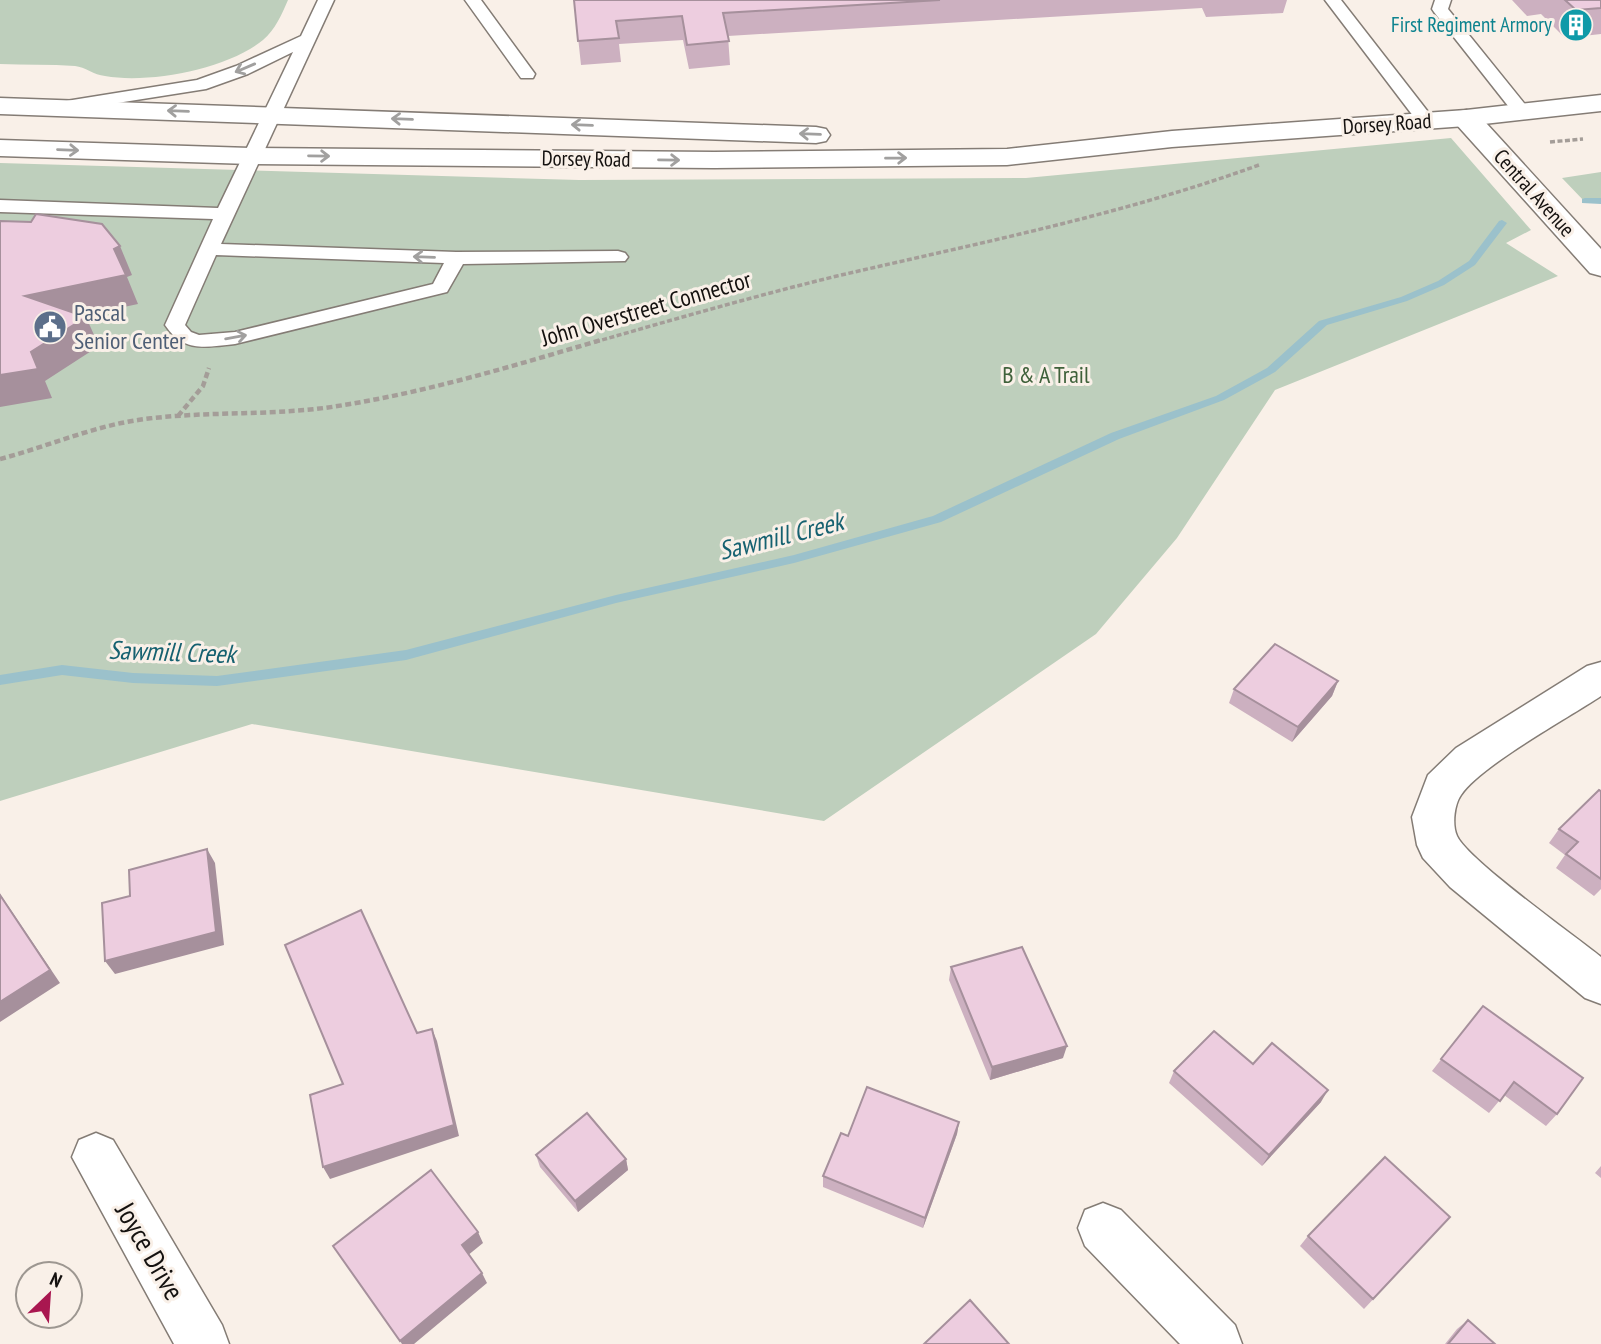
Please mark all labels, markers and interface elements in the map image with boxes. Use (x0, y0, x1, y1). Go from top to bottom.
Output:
building icon: First Regiment Armory (1557, 6, 1595, 44)
place label: First Regiment Armory (1391, 11, 1552, 38)
one-way arrow (235, 62, 257, 75)
one-way arrow (166, 105, 189, 118)
street label: Dorsey Road (1342, 107, 1432, 140)
one-way arrow (390, 112, 413, 125)
one-way arrow (571, 119, 594, 132)
one-way arrow (799, 128, 822, 141)
street label: Central Avenue (1488, 143, 1581, 242)
one-way arrow (56, 144, 79, 157)
street label: Dorsey Road (541, 144, 631, 173)
one-way arrow (307, 150, 330, 163)
one-way arrow (884, 151, 907, 165)
one-way arrow (657, 153, 680, 167)
one-way arrow (413, 250, 436, 263)
street label: John Overstreet Connector (536, 264, 755, 354)
place label: Pascal Senior Center (74, 297, 186, 356)
public building icon: Pascal Senior Center (31, 308, 69, 346)
one-way arrow (224, 330, 247, 343)
park label: B & A Trail (1002, 359, 1090, 390)
water label: Sawmill Creek (715, 503, 849, 567)
water label: Sawmill Creek (108, 633, 239, 670)
street label: Joyce Drive (107, 1194, 193, 1306)
north arrow (14, 1260, 84, 1330)
text: N (46, 1267, 66, 1293)

